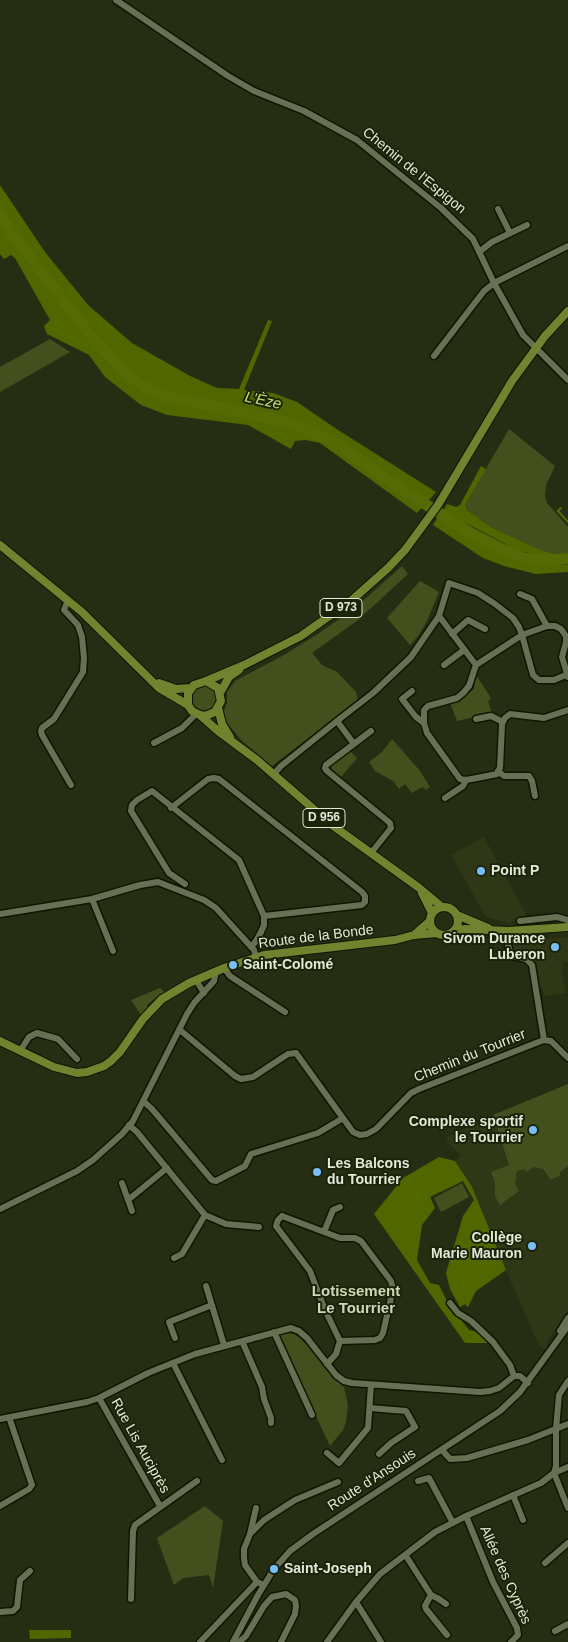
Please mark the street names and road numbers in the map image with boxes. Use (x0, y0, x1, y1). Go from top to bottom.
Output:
street label: Chemin de l'Espigon (359, 124, 469, 218)
road number: D 973 (320, 598, 362, 618)
road number: D 956 (303, 808, 345, 828)
street label: Route de la Bonde (257, 922, 375, 952)
street label: Chemin du Tourrier (412, 1026, 528, 1086)
street label: Rue Lis Auciprès (107, 1396, 173, 1496)
street label: Route d'Ansouis (325, 1445, 419, 1515)
street label: Allée des Cyprès (476, 1523, 534, 1627)

